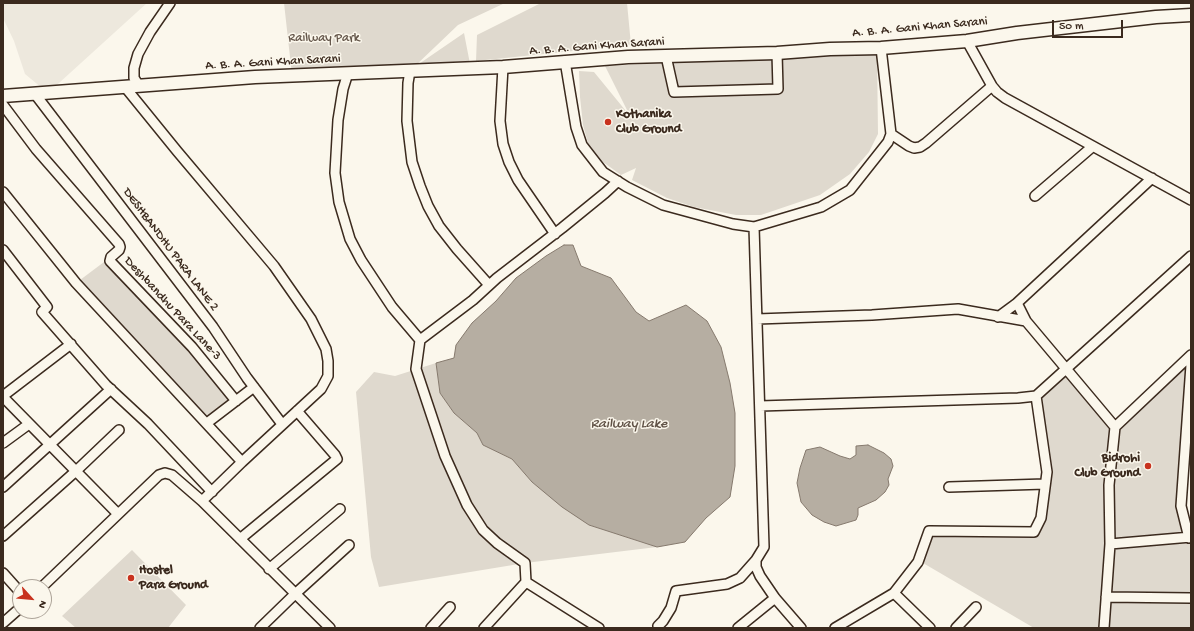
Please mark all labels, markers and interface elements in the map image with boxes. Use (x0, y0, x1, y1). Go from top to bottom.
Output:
scale bar (1054, 12, 1125, 38)
street label: A. B. A. Gani Khan Sarani (852, 14, 988, 42)
text: 50 m (1059, 20, 1084, 34)
park label: Railway Park (288, 31, 360, 47)
street label: A. B. A. Gani Khan Sarani (529, 34, 665, 60)
street label: A. B. A. Gani Khan Sarani (205, 52, 341, 74)
place label: Kothanika Club Ground (616, 107, 681, 138)
marker: Kothanika Club Ground (603, 117, 613, 127)
street label: DESHBANDHU PARA LANE 2 (119, 185, 221, 315)
street label: Deshbandhu Para Lane-3 (120, 254, 224, 364)
water label: Railway Lake (591, 417, 667, 433)
place label: Bidrohi Club Ground (1075, 451, 1140, 482)
marker: Bidrohi Club Ground (1143, 461, 1153, 471)
place label: Hostel Para Ground (139, 563, 208, 594)
marker: Hostel Para Ground (126, 573, 136, 583)
north arrow (12, 579, 52, 619)
text: N (35, 598, 49, 610)

